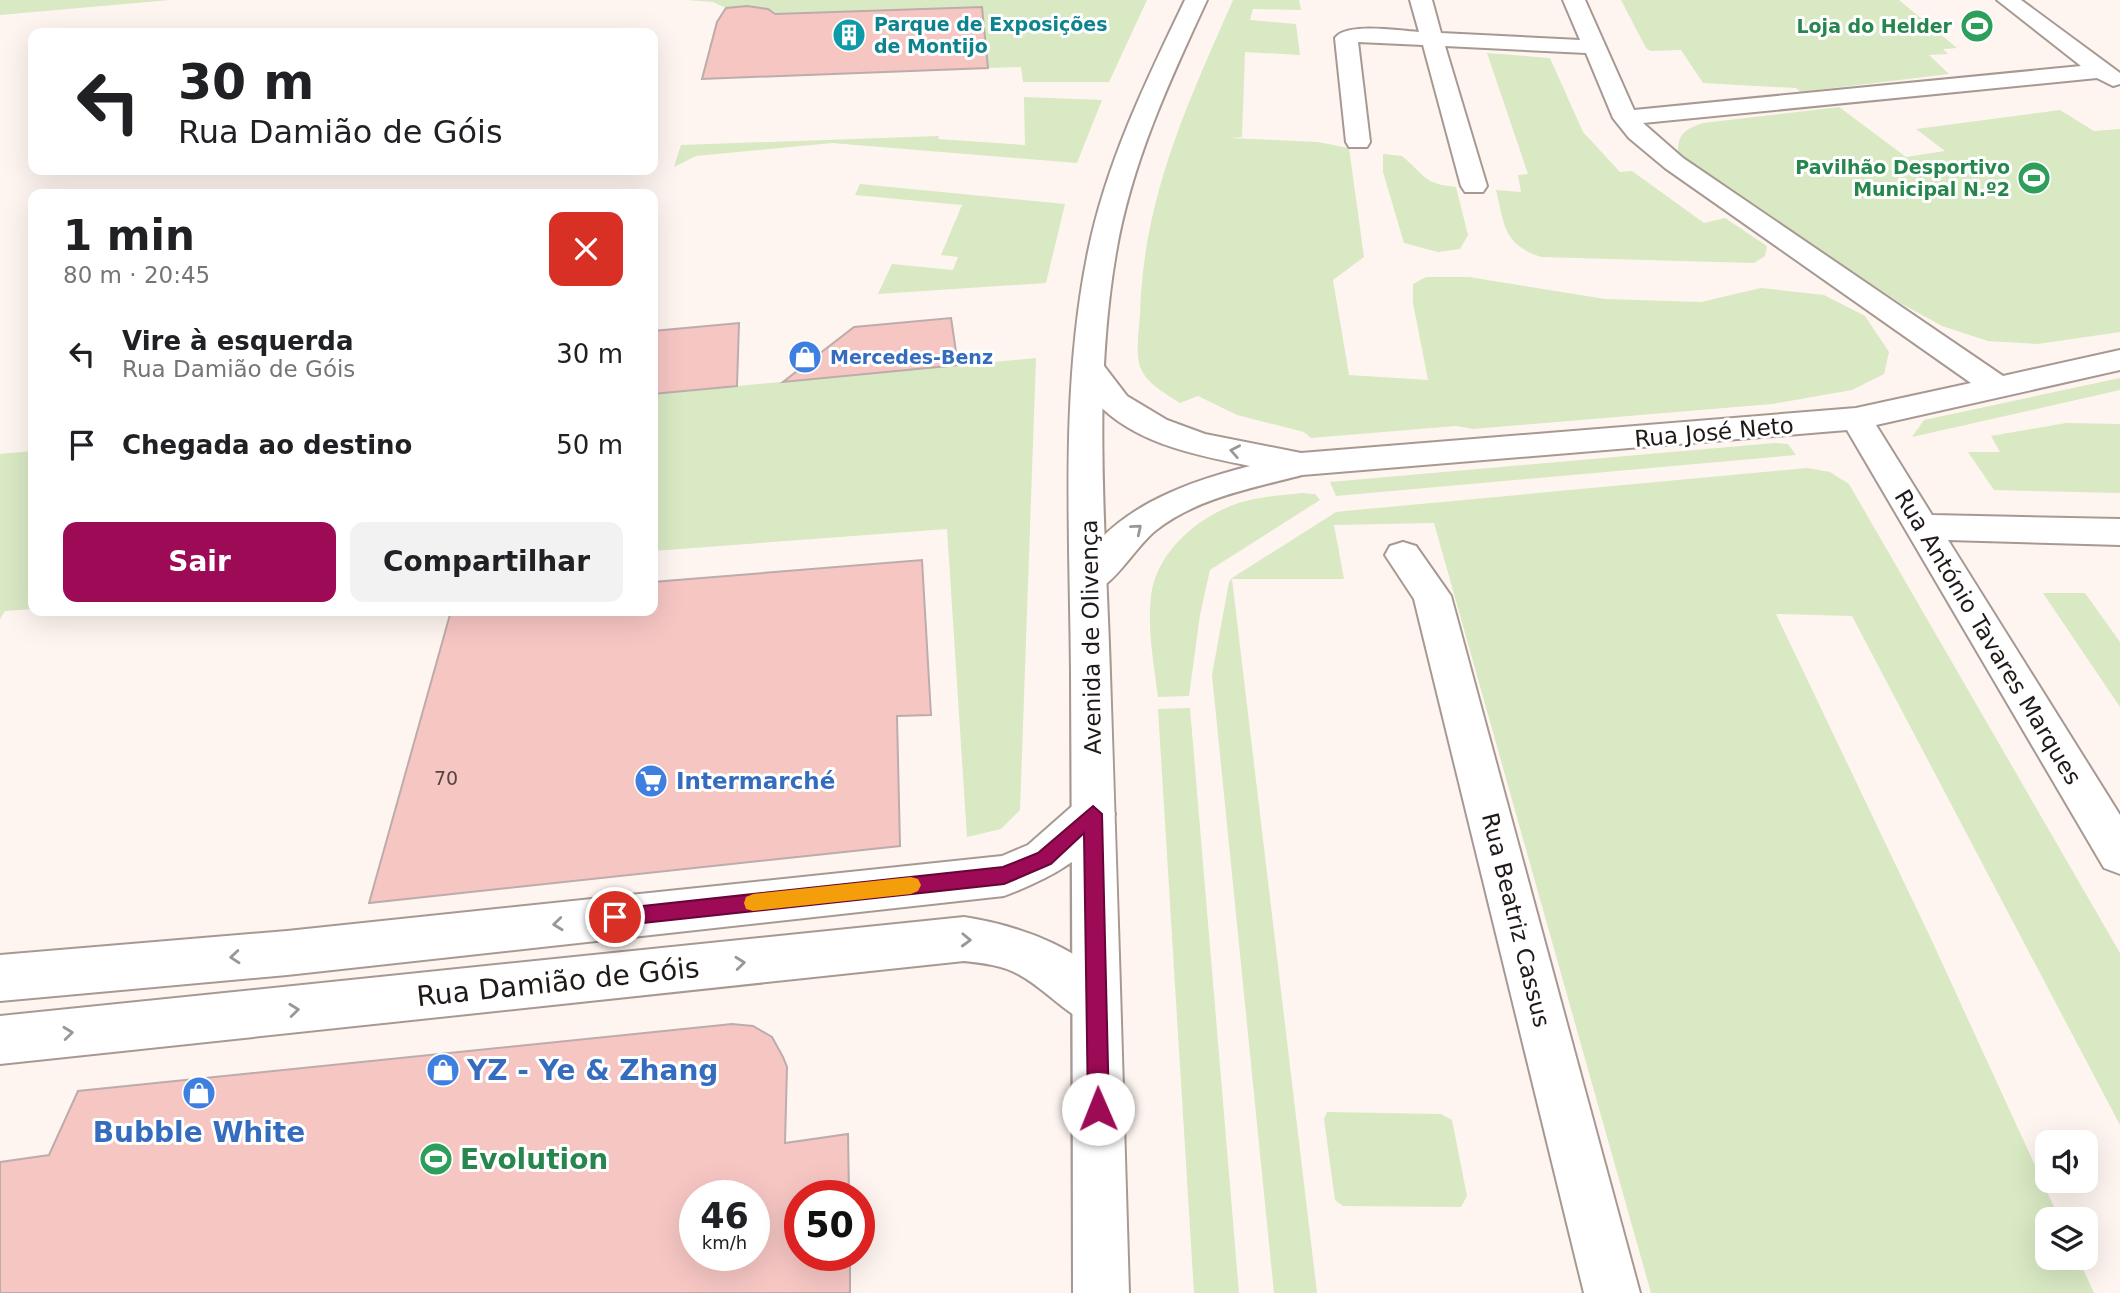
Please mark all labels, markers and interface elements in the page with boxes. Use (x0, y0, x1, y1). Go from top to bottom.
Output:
sports icon: Loja do Helder (1958, 7, 1996, 45)
place label: Parque de Exposições de Montijo (874, 13, 1108, 57)
place label: Loja do Helder (1796, 15, 1953, 37)
building icon: Parque de Exposições de Montijo (830, 16, 868, 54)
text: 30 m (178, 54, 314, 111)
icon: left (63, 56, 154, 147)
text: Rua Damião de Góis (178, 113, 503, 151)
place label: Pavilhão Desportivo Municipal N.º2 (1795, 156, 2010, 200)
sports icon: Pavilhão Desportivo Municipal N.º2 (2015, 159, 2053, 197)
text: 1 min (63, 211, 195, 260)
button: close (549, 212, 623, 286)
text: 80 m · 20:45 (63, 262, 210, 288)
text: Vire à esquerda (122, 326, 354, 356)
icon: left (63, 335, 101, 373)
shop icon: Mercedes-Benz (786, 338, 824, 376)
text: 30 m (556, 339, 623, 369)
place label: Mercedes-Benz (830, 346, 993, 368)
text: Rua Damião de Góis (122, 356, 355, 382)
street label: Rua José Neto (1633, 412, 1795, 452)
icon: arrive (63, 426, 101, 464)
text: Chegada ao destino (122, 430, 412, 460)
text: 50 m (556, 430, 623, 460)
one-way arrow (1229, 445, 1241, 460)
street label: Rua António Tavares Marques (1889, 485, 2087, 789)
street label: Avenida de Olivença (1076, 519, 1106, 755)
button: Sair (63, 522, 336, 602)
button: Compartilhar (350, 522, 623, 602)
one-way arrow (1129, 525, 1142, 537)
supermarket icon: Intermarché (632, 762, 670, 800)
house number: 70 (434, 767, 458, 789)
place label: Intermarché (676, 768, 835, 794)
street label: Rua Beatriz Cassus (1477, 810, 1555, 1030)
pin (585, 887, 645, 947)
icon: arrive (596, 898, 634, 936)
one-way arrow (553, 916, 564, 931)
one-way arrow (961, 932, 972, 947)
one-way arrow (229, 949, 240, 964)
street label: Rua Damião de Góis (415, 951, 701, 1013)
one-way arrow (734, 955, 746, 970)
one-way arrow (289, 1003, 300, 1018)
one-way arrow (63, 1026, 74, 1041)
shop icon: YZ - Ye & Zhang (424, 1051, 462, 1089)
place label: YZ - Ye & Zhang (466, 1054, 718, 1087)
position arrow (1061, 1072, 1135, 1146)
shop icon: Bubble White (180, 1074, 218, 1112)
place label: Bubble White (93, 1116, 305, 1149)
map controls (2035, 1130, 2098, 1270)
button: sound (2035, 1130, 2098, 1193)
sports icon: Evolution (417, 1140, 455, 1178)
place label: Evolution (460, 1143, 608, 1176)
speed limit sign: 50 (784, 1180, 875, 1271)
text: 46 (700, 1196, 749, 1236)
button: layers (2035, 1207, 2098, 1270)
text: km/h (702, 1232, 747, 1253)

